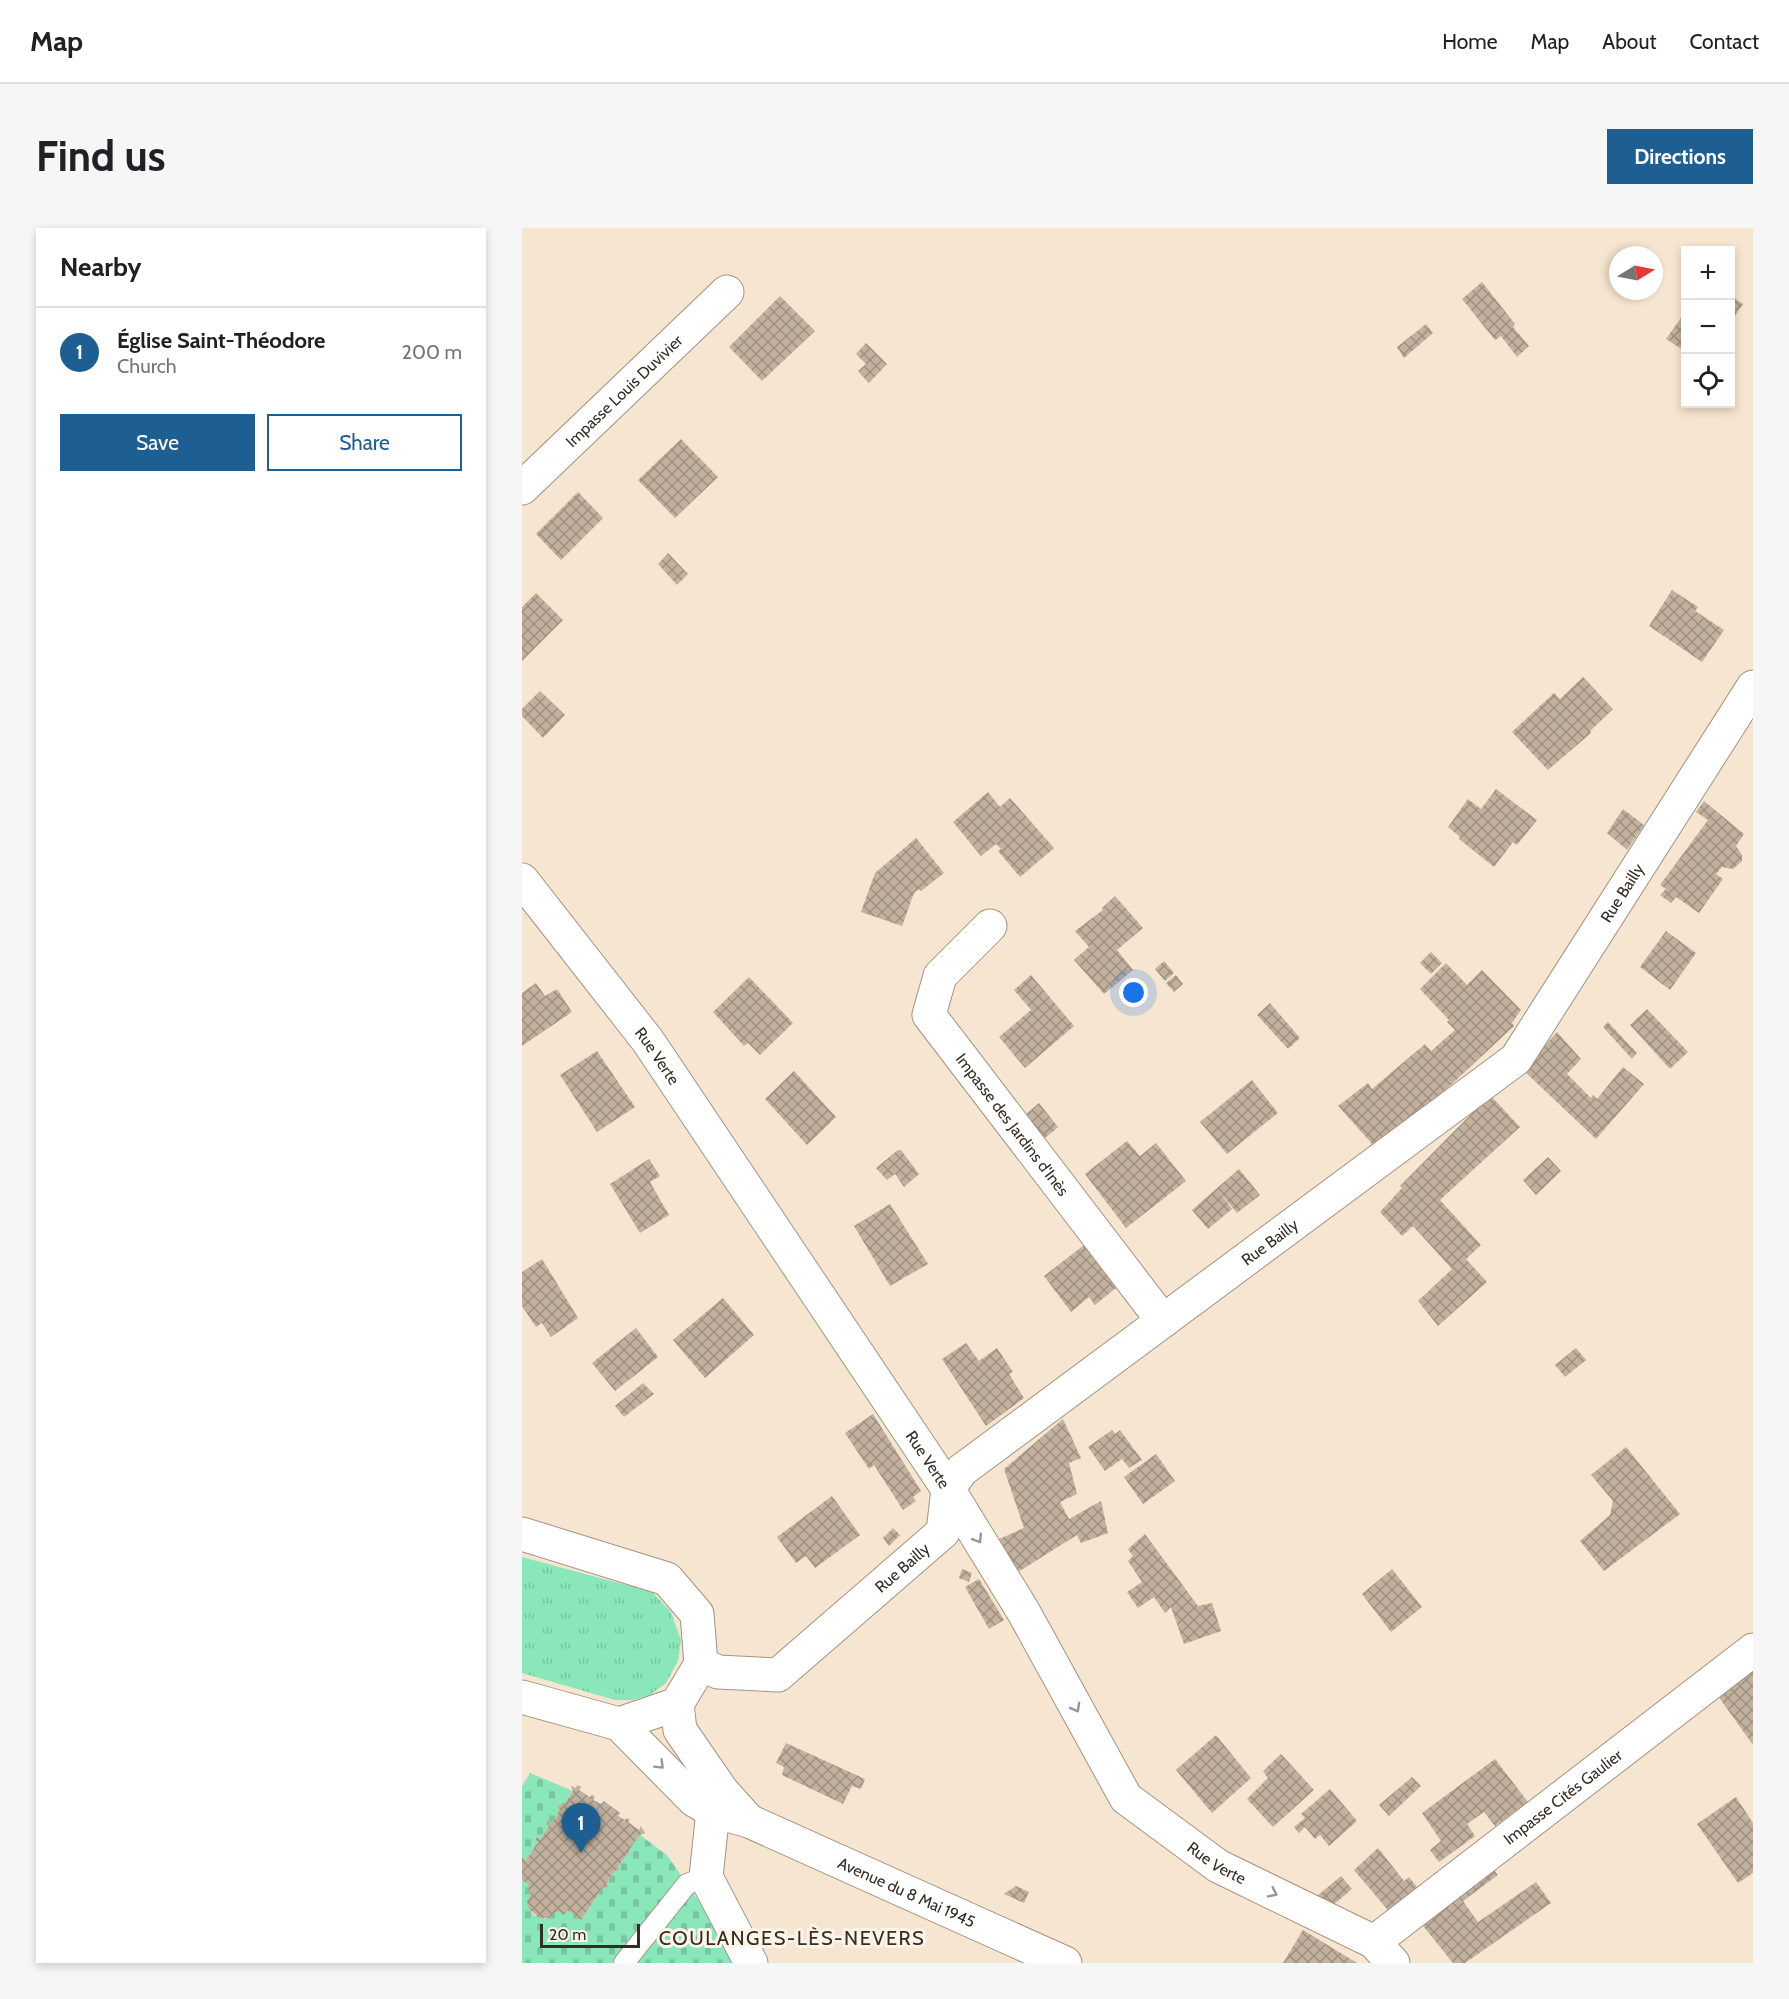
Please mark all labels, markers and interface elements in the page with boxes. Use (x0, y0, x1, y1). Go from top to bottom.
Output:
text: Map (30, 24, 83, 58)
text: Home (1442, 29, 1498, 54)
text: Map (1531, 29, 1569, 54)
text: About (1602, 29, 1656, 54)
text: Contact (1689, 29, 1759, 54)
button: Directions (1607, 129, 1753, 184)
text: Find us (36, 130, 165, 182)
north arrow (1609, 246, 1663, 300)
map controls (1681, 246, 1735, 408)
button: + (1681, 246, 1735, 300)
text: Nearby (60, 251, 141, 283)
button: − (1681, 300, 1735, 354)
text: Église Saint-Théodore (117, 327, 325, 354)
street label: Impasse Louis Duvivier (562, 330, 687, 451)
text: 1 (76, 340, 83, 364)
text: 200 m (402, 340, 462, 364)
text: Church (117, 354, 177, 378)
button: locate (1681, 354, 1735, 408)
button: Save (60, 414, 255, 471)
button: Share (267, 414, 462, 471)
street label: Rue Bailly (1596, 860, 1648, 926)
your location (1119, 978, 1148, 1007)
street label: Rue Verte (631, 1023, 684, 1088)
street label: Impasse des Jardins d'Inès (952, 1049, 1073, 1200)
street label: Rue Bailly (1237, 1215, 1302, 1269)
street label: Rue Verte (902, 1427, 954, 1492)
one-way arrow (971, 1533, 983, 1543)
street label: Rue Bailly (871, 1539, 933, 1596)
one-way arrow (1069, 1702, 1080, 1712)
street label: Impasse Cités Gaulier (1500, 1745, 1626, 1848)
one-way arrow (653, 1758, 664, 1769)
pin: 1 (562, 1804, 600, 1853)
street label: Rue Verte (1184, 1837, 1249, 1888)
street label: Avenue du 8 Mai 1945 (835, 1853, 978, 1931)
one-way arrow (1267, 1886, 1278, 1898)
scale bar (540, 1921, 640, 1948)
text: 20 m (549, 1925, 586, 1944)
district label: COULANGES-LÈS-NEVERS (659, 1926, 925, 1950)

